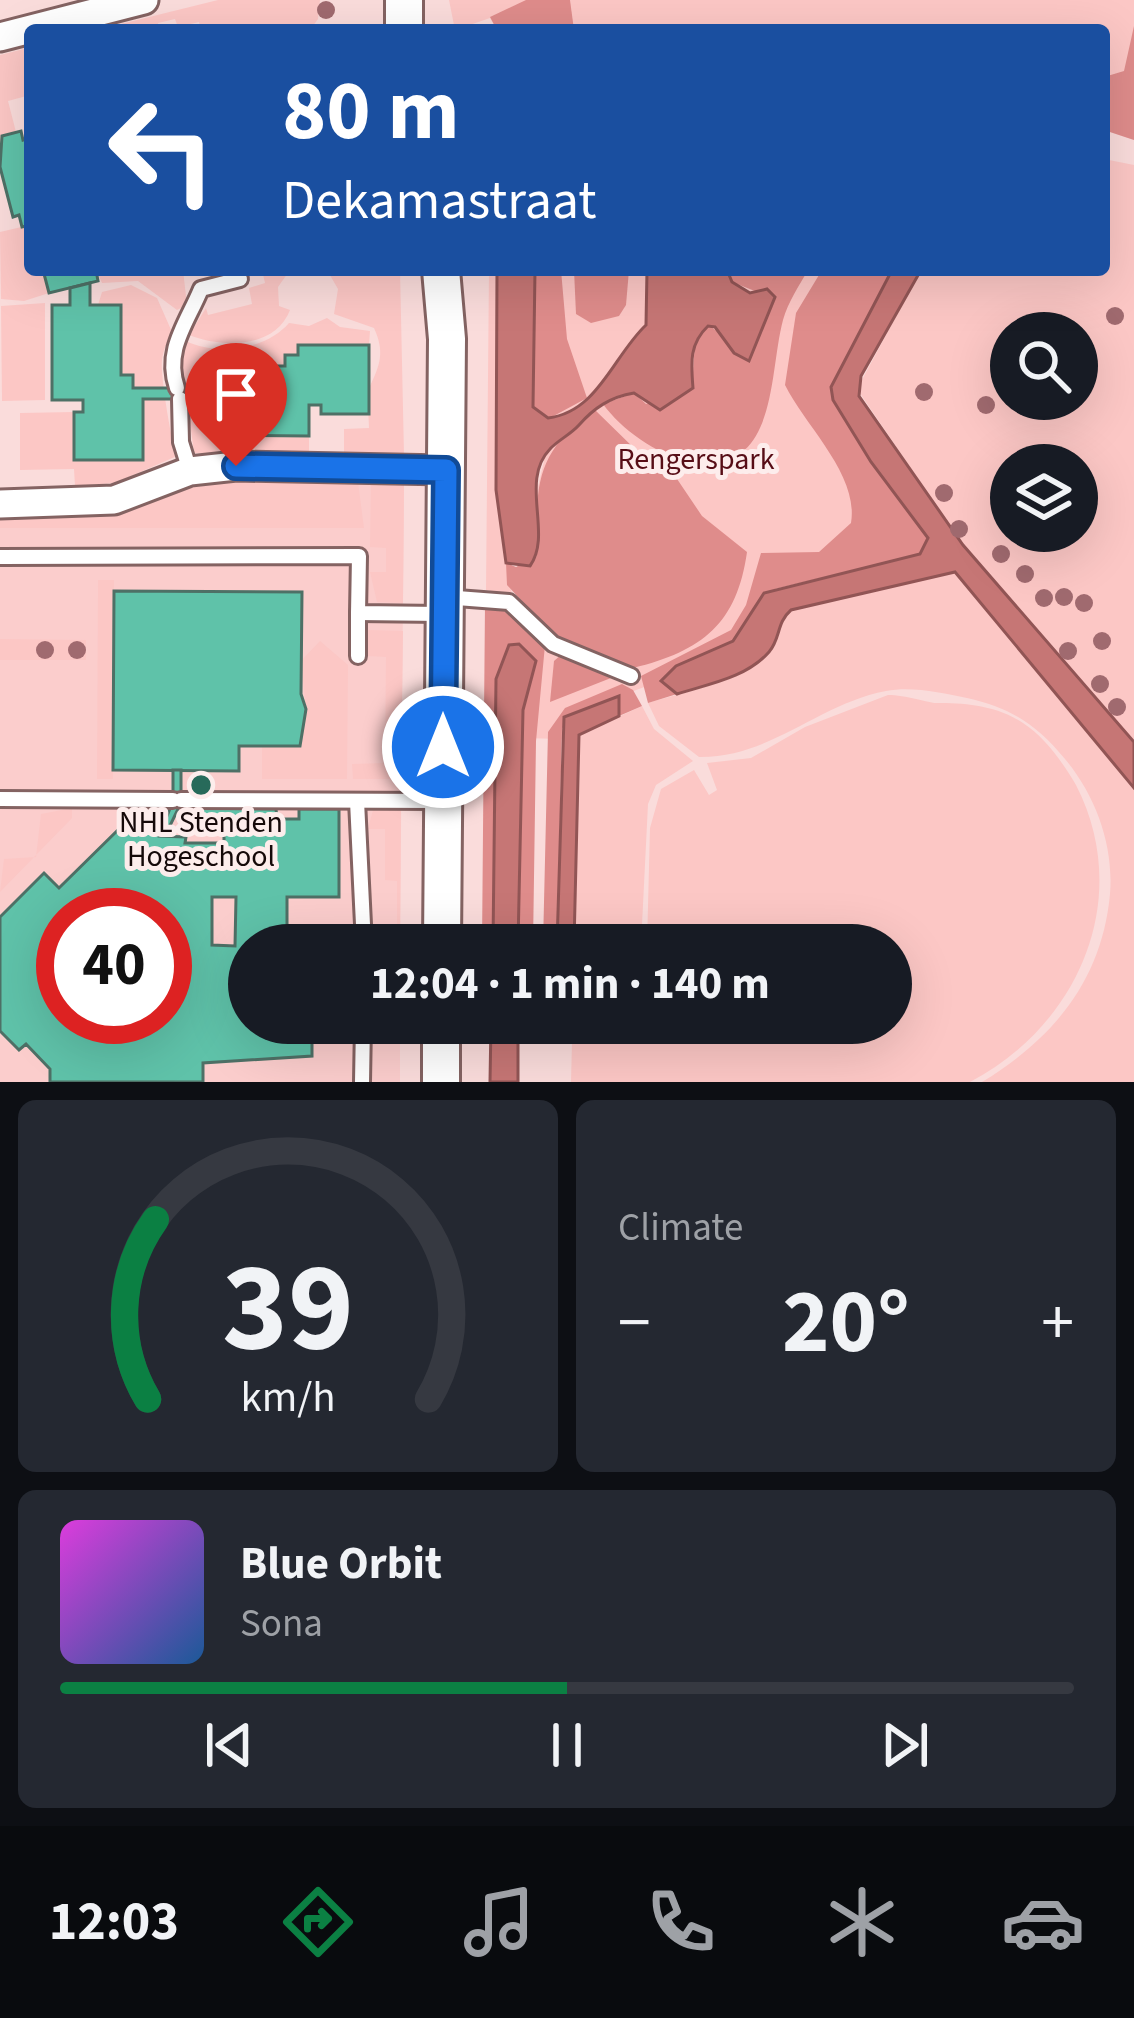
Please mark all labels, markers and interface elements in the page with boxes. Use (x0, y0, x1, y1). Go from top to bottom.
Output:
text: 80 m (282, 52, 460, 172)
icon: left (84, 72, 240, 228)
text: Dekamastraat (282, 163, 597, 240)
map controls (990, 312, 1098, 552)
button: search (990, 312, 1098, 420)
pin (185, 343, 287, 466)
icon: arrive (203, 361, 269, 427)
park label: Rengerspark (617, 438, 775, 481)
button: layers (990, 444, 1098, 552)
position arrow (380, 684, 506, 810)
marker: NHL Stenden Hogeschool (188, 772, 214, 798)
place label: NHL Stenden Hogeschool (119, 801, 283, 878)
speed limit sign: 40 (36, 888, 192, 1044)
text: 12:04 · 1 min · 140 m (370, 952, 770, 1016)
text: Climate (618, 1200, 743, 1256)
text: 39 (222, 1220, 354, 1398)
text: 20° (782, 1259, 910, 1387)
text: − (618, 1276, 651, 1370)
text: + (1041, 1276, 1074, 1370)
text: km/h (240, 1367, 336, 1428)
text: Blue Orbit (240, 1532, 442, 1596)
text: Sona (240, 1596, 323, 1652)
icon: previous (196, 1712, 262, 1778)
icon: pause (534, 1712, 600, 1778)
icon: next (872, 1712, 938, 1778)
icon: directions (276, 1880, 360, 1964)
icon: music (457, 1880, 541, 1964)
icon: phone (639, 1880, 723, 1964)
icon: climate (820, 1880, 904, 1964)
icon: car (1001, 1880, 1085, 1964)
text: 12:03 (49, 1884, 179, 1961)

